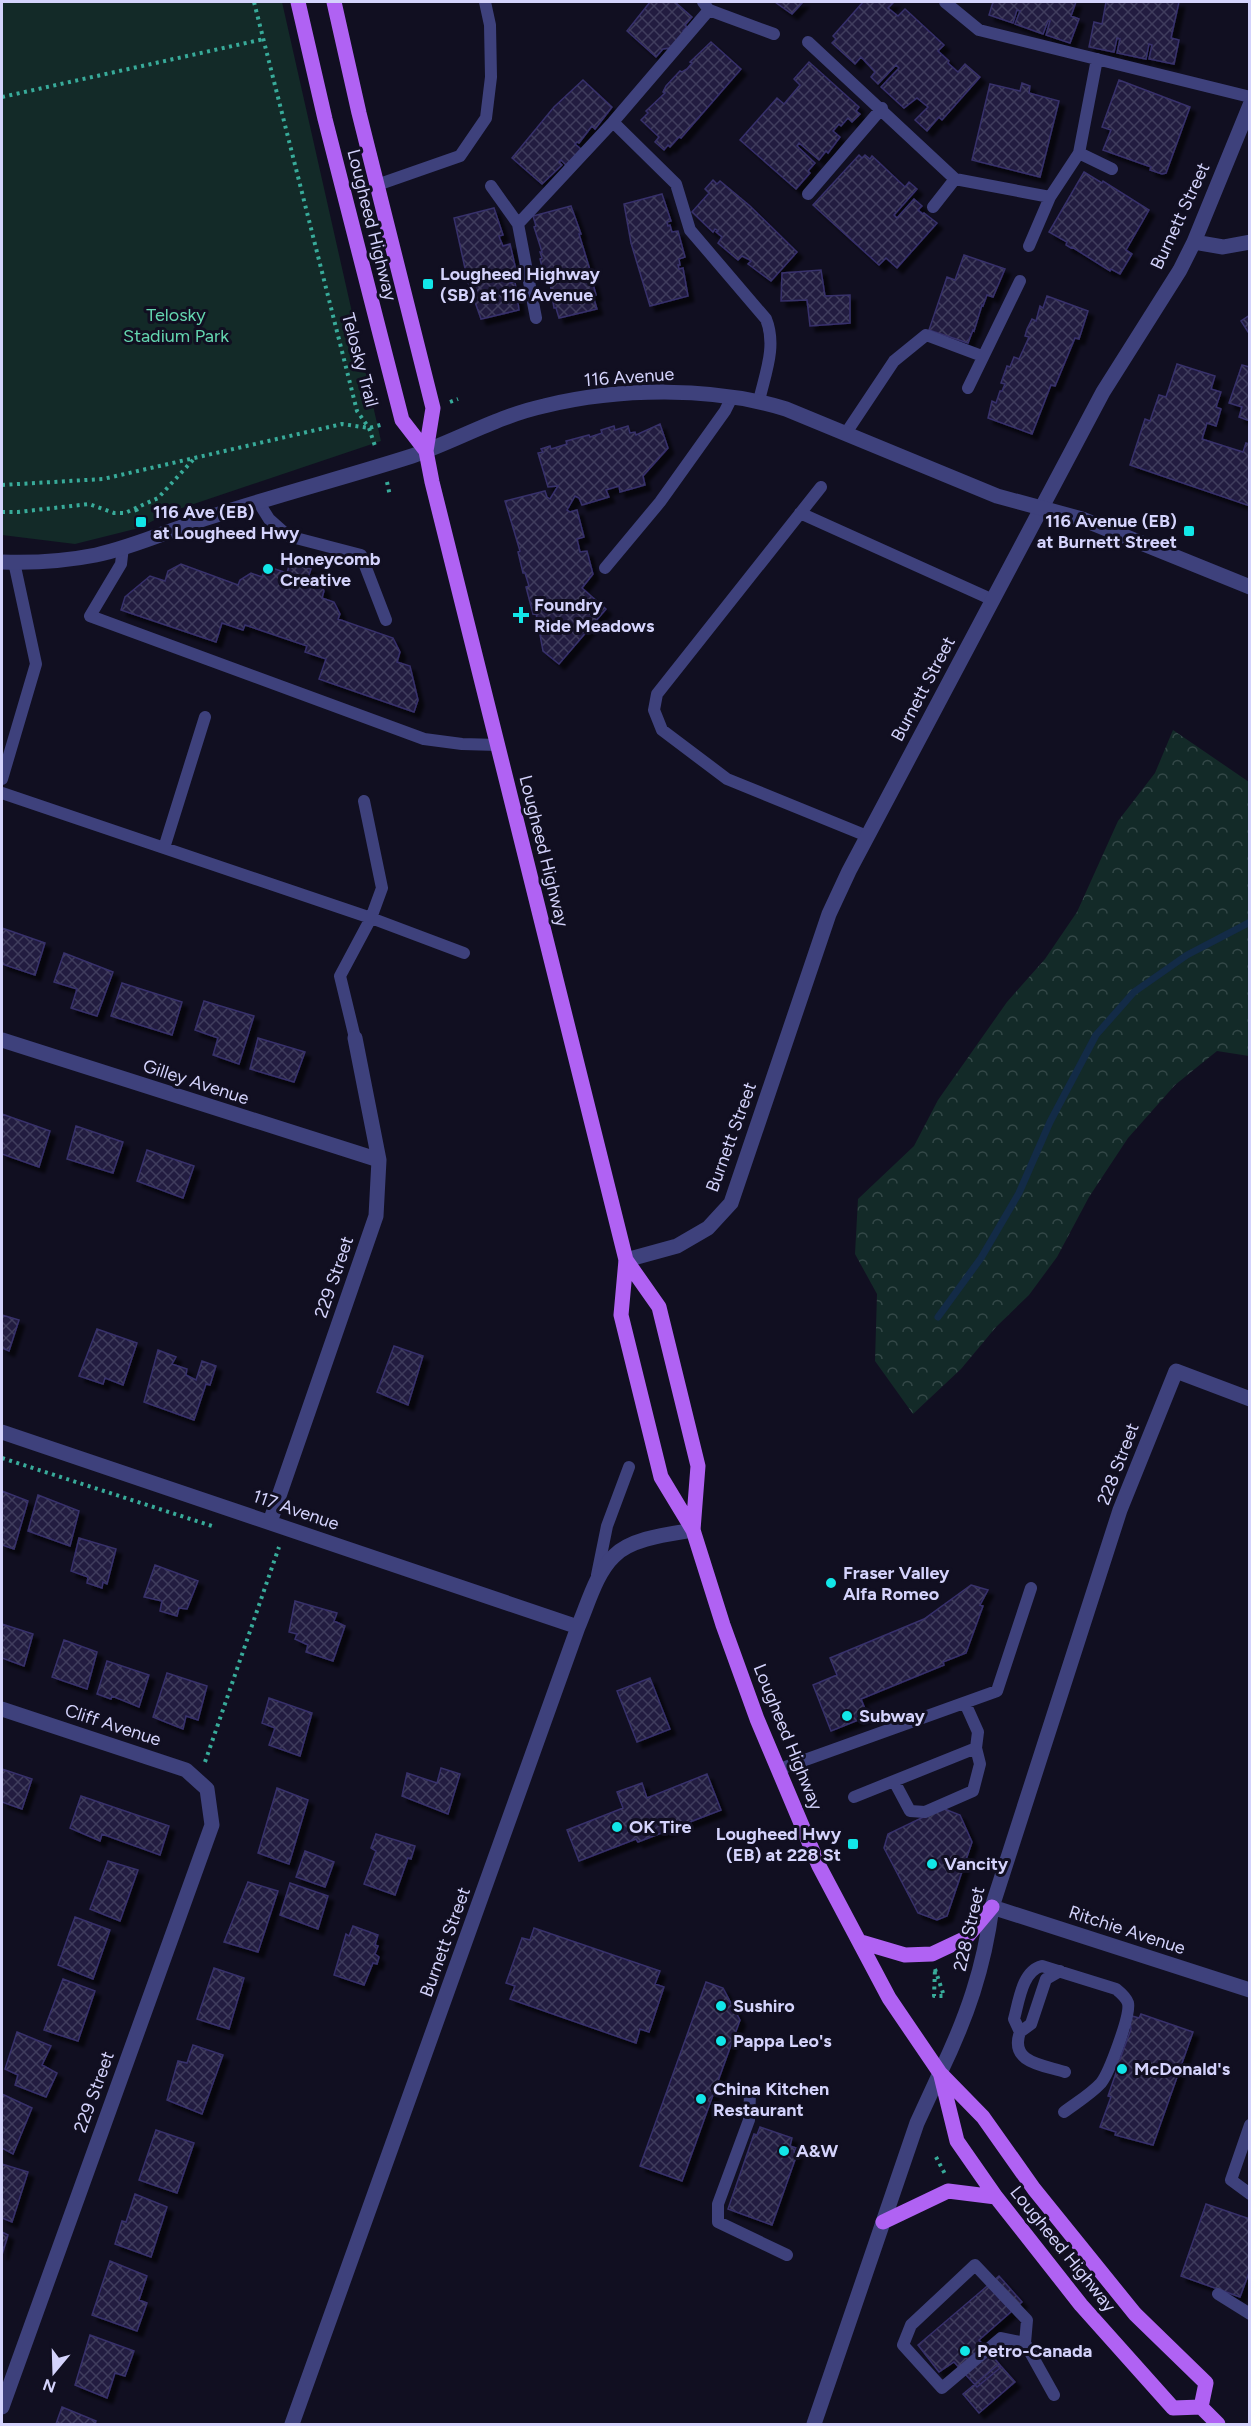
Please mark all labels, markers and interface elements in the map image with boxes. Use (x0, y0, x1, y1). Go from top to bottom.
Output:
street label: Lougheed Highway (342, 147, 402, 304)
street label: Burnett Street (1146, 159, 1214, 273)
place label: Lougheed Highway (SB) at 116 Avenue (440, 263, 600, 306)
marker: Lougheed Highway (SB) at 116 Avenue (421, 277, 435, 291)
park label: Telosky Stadium Park (123, 304, 229, 347)
street label: Telosky Trail (337, 311, 383, 409)
street label: 116 Avenue (583, 363, 675, 391)
place label: 116 Ave (EB) at Lougheed Hwy (153, 501, 300, 544)
place label: 116 Avenue (EB) at Burnett Street (1037, 510, 1177, 553)
marker: 116 Ave (EB) at Lougheed Hwy (134, 515, 148, 529)
marker: 116 Avenue (EB) at Burnett Street (1182, 524, 1196, 538)
place label: Honeycomb Creative (280, 548, 381, 591)
marker: Honeycomb Creative (261, 562, 275, 576)
place label: Foundry Ride Meadows (534, 594, 655, 637)
marker: Foundry Ride Meadows (512, 606, 530, 624)
street label: Burnett Street (886, 633, 960, 745)
street label: Lougheed Highway (514, 773, 574, 930)
street label: Gilley Avenue (140, 1055, 252, 1110)
street label: Burnett Street (701, 1079, 761, 1195)
street label: 229 Street (310, 1233, 358, 1321)
street label: 228 Street (1092, 1420, 1144, 1508)
street label: 117 Avenue (250, 1485, 342, 1535)
place label: Fraser Valley Alfa Romeo (843, 1562, 950, 1605)
marker: Fraser Valley Alfa Romeo (824, 1576, 838, 1590)
street label: Lougheed Highway (749, 1661, 828, 1814)
street label: Cliff Avenue (62, 1699, 164, 1751)
place label: Subway (859, 1705, 926, 1727)
marker: Subway (840, 1709, 854, 1723)
place label: OK Tire (629, 1816, 691, 1838)
marker: OK Tire (610, 1820, 624, 1834)
place label: Lougheed Hwy (EB) at 228 St (716, 1823, 842, 1866)
marker: Lougheed Hwy (EB) at 228 St (846, 1837, 860, 1851)
place label: Vancity (944, 1853, 1009, 1875)
marker: Vancity (925, 1857, 939, 1871)
street label: Burnett Street (415, 1884, 475, 2000)
street label: 228 Street (949, 1884, 989, 1973)
street label: Ritchie Avenue (1066, 1901, 1188, 1959)
place label: Sushiro (733, 1995, 795, 2017)
marker: Sushiro (714, 1999, 728, 2013)
place label: Pappa Leo's (733, 2030, 832, 2052)
marker: Pappa Leo's (714, 2034, 728, 2048)
street label: 229 Street (69, 2048, 119, 2136)
place label: McDonald's (1134, 2058, 1231, 2080)
marker: McDonald's (1115, 2062, 1129, 2076)
place label: China Kitchen Restaurant (713, 2078, 829, 2121)
marker: China Kitchen Restaurant (694, 2092, 708, 2106)
place label: A&W (796, 2140, 838, 2162)
marker: A&W (777, 2144, 791, 2158)
street label: Lougheed Highway (1005, 2182, 1121, 2317)
place label: Petro-Canada (977, 2340, 1092, 2362)
north arrow (24, 2342, 84, 2402)
marker: Petro-Canada (958, 2344, 972, 2358)
text: N (40, 2375, 58, 2397)

